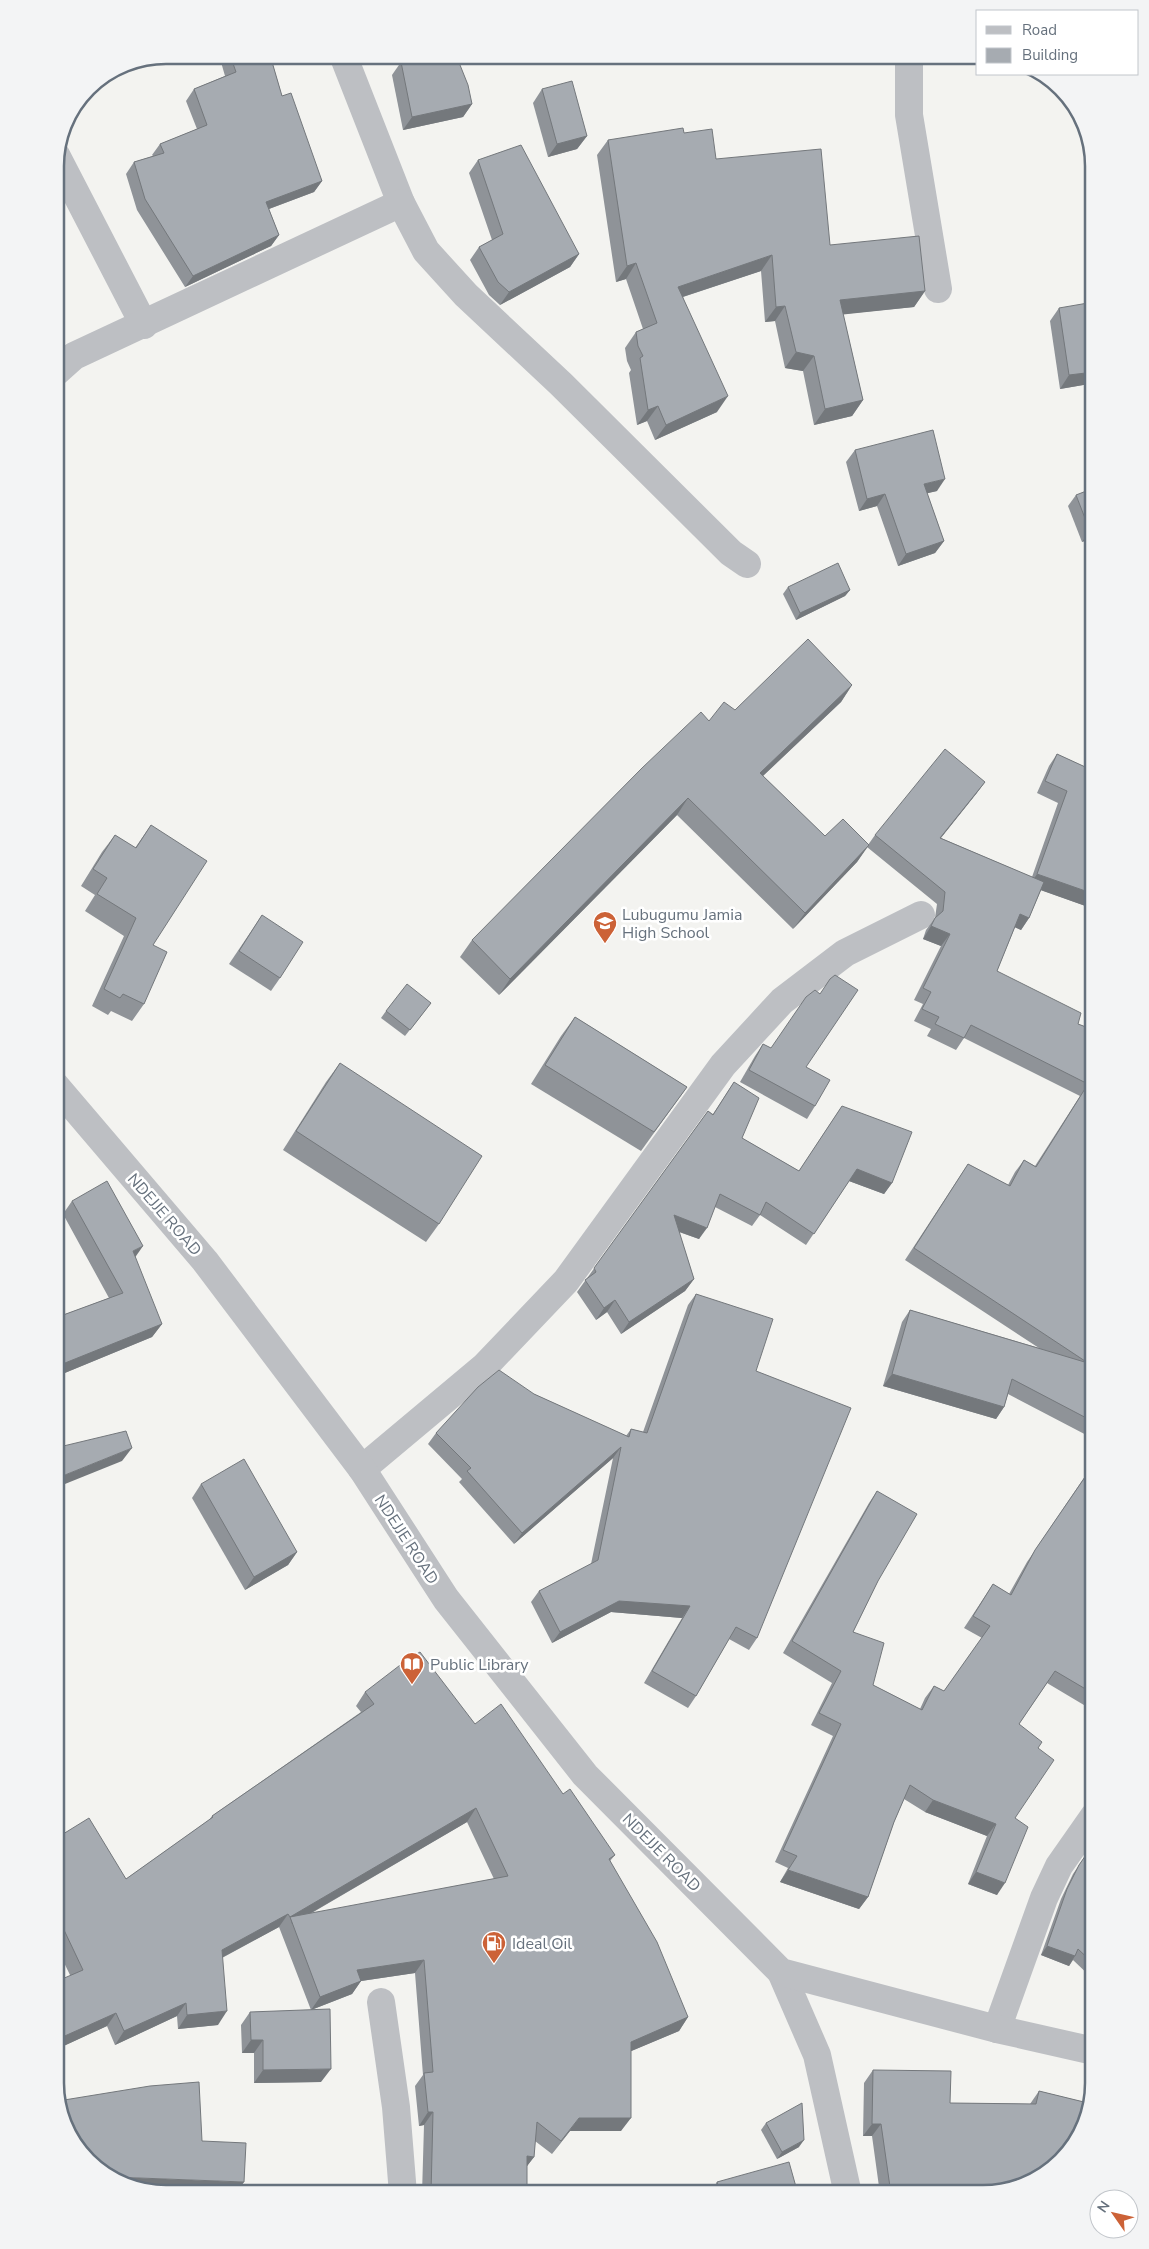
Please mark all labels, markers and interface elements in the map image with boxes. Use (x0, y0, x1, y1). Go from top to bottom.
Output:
legend (976, 10, 1139, 75)
text: Road (1022, 20, 1057, 40)
text: Building (1022, 45, 1078, 65)
place label: Lubugumu Jamia High School (622, 904, 743, 944)
school or university icon: Lubugumu Jamia High School (592, 910, 618, 944)
street label: NDEJJE ROAD (122, 1169, 206, 1261)
street label: NDEJJE ROAD (369, 1490, 443, 1589)
library icon: Public Library (399, 1651, 425, 1685)
place label: Public Library (430, 1654, 529, 1676)
street label: NDEJJE ROAD (617, 1809, 705, 1897)
fuel station icon: Ideal Oil (481, 1930, 507, 1964)
place label: Ideal Oil (512, 1933, 572, 1955)
north arrow (1089, 2189, 1139, 2239)
text: N (1093, 2197, 1114, 2217)

